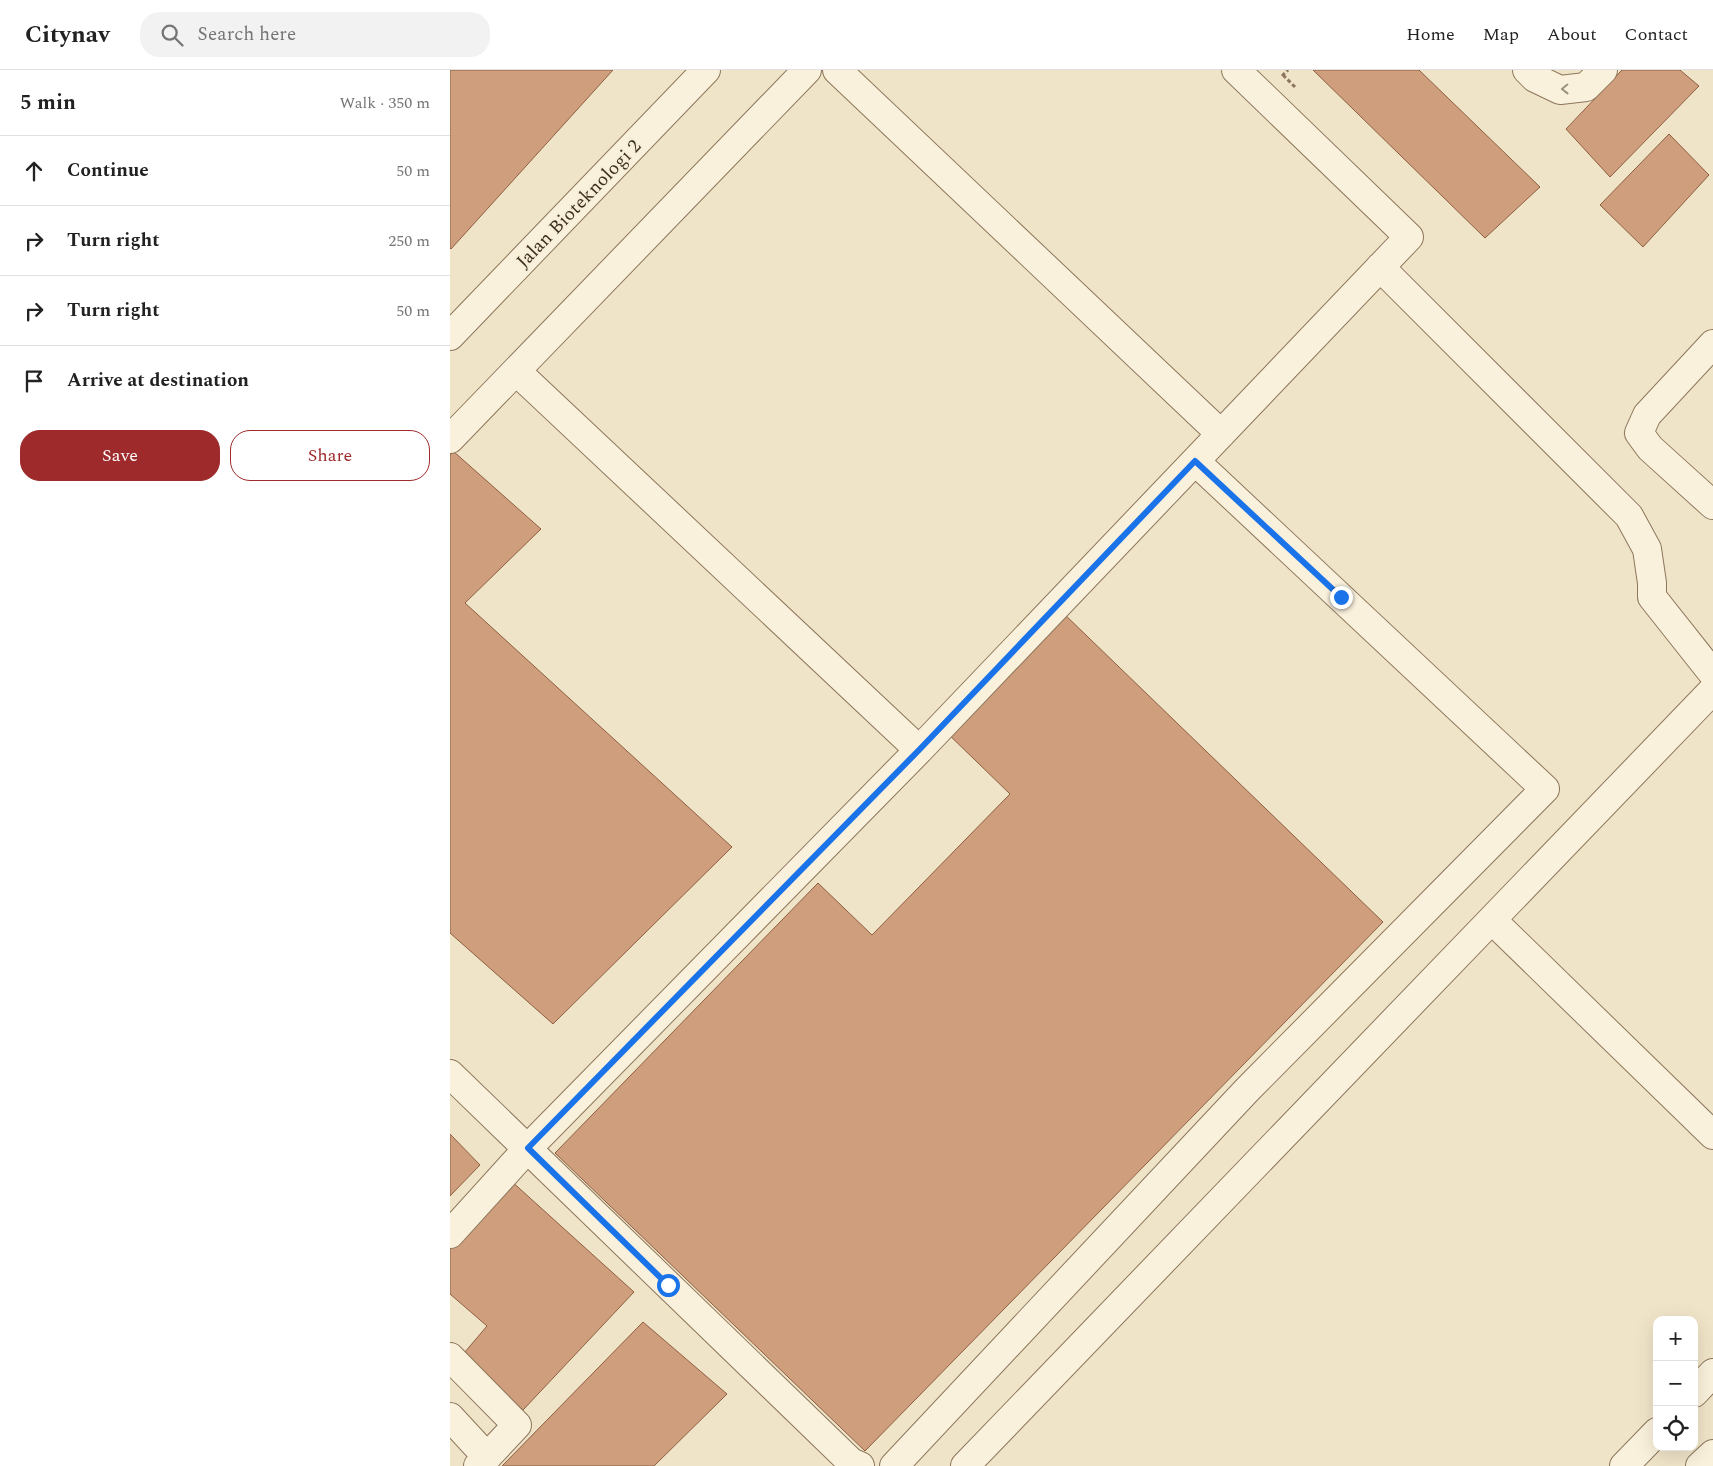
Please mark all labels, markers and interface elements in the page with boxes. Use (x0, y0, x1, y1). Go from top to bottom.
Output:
search box (140, 12, 490, 57)
text: Citynav (25, 17, 110, 53)
text: Search here (198, 20, 296, 49)
icon: search (158, 21, 186, 49)
text: Home (1406, 21, 1455, 48)
text: Map (1483, 21, 1519, 48)
text: About (1547, 21, 1597, 48)
text: Contact (1625, 21, 1688, 48)
one-way arrow (1561, 83, 1569, 94)
text: 5 min (20, 87, 76, 119)
text: Walk · 350 m (339, 91, 430, 115)
street label: Jalan Bioteknologi 2 (510, 133, 648, 275)
text: Continue (67, 156, 149, 185)
icon: ahead (20, 157, 48, 185)
text: 50 m (396, 159, 430, 183)
text: Turn right (67, 226, 160, 255)
icon: right (20, 227, 48, 255)
text: 250 m (388, 229, 430, 253)
text: Turn right (67, 296, 160, 325)
icon: right (20, 297, 48, 325)
text: 50 m (396, 299, 430, 323)
text: Arrive at destination (67, 366, 249, 395)
icon: arrive (20, 367, 48, 395)
button: Save (20, 430, 220, 481)
button: Share (230, 430, 430, 481)
route end (1330, 586, 1353, 609)
route start (657, 1274, 680, 1297)
map controls (1653, 1316, 1698, 1451)
button: + (1653, 1316, 1698, 1361)
button: − (1653, 1361, 1698, 1406)
button: locate (1653, 1406, 1698, 1451)

